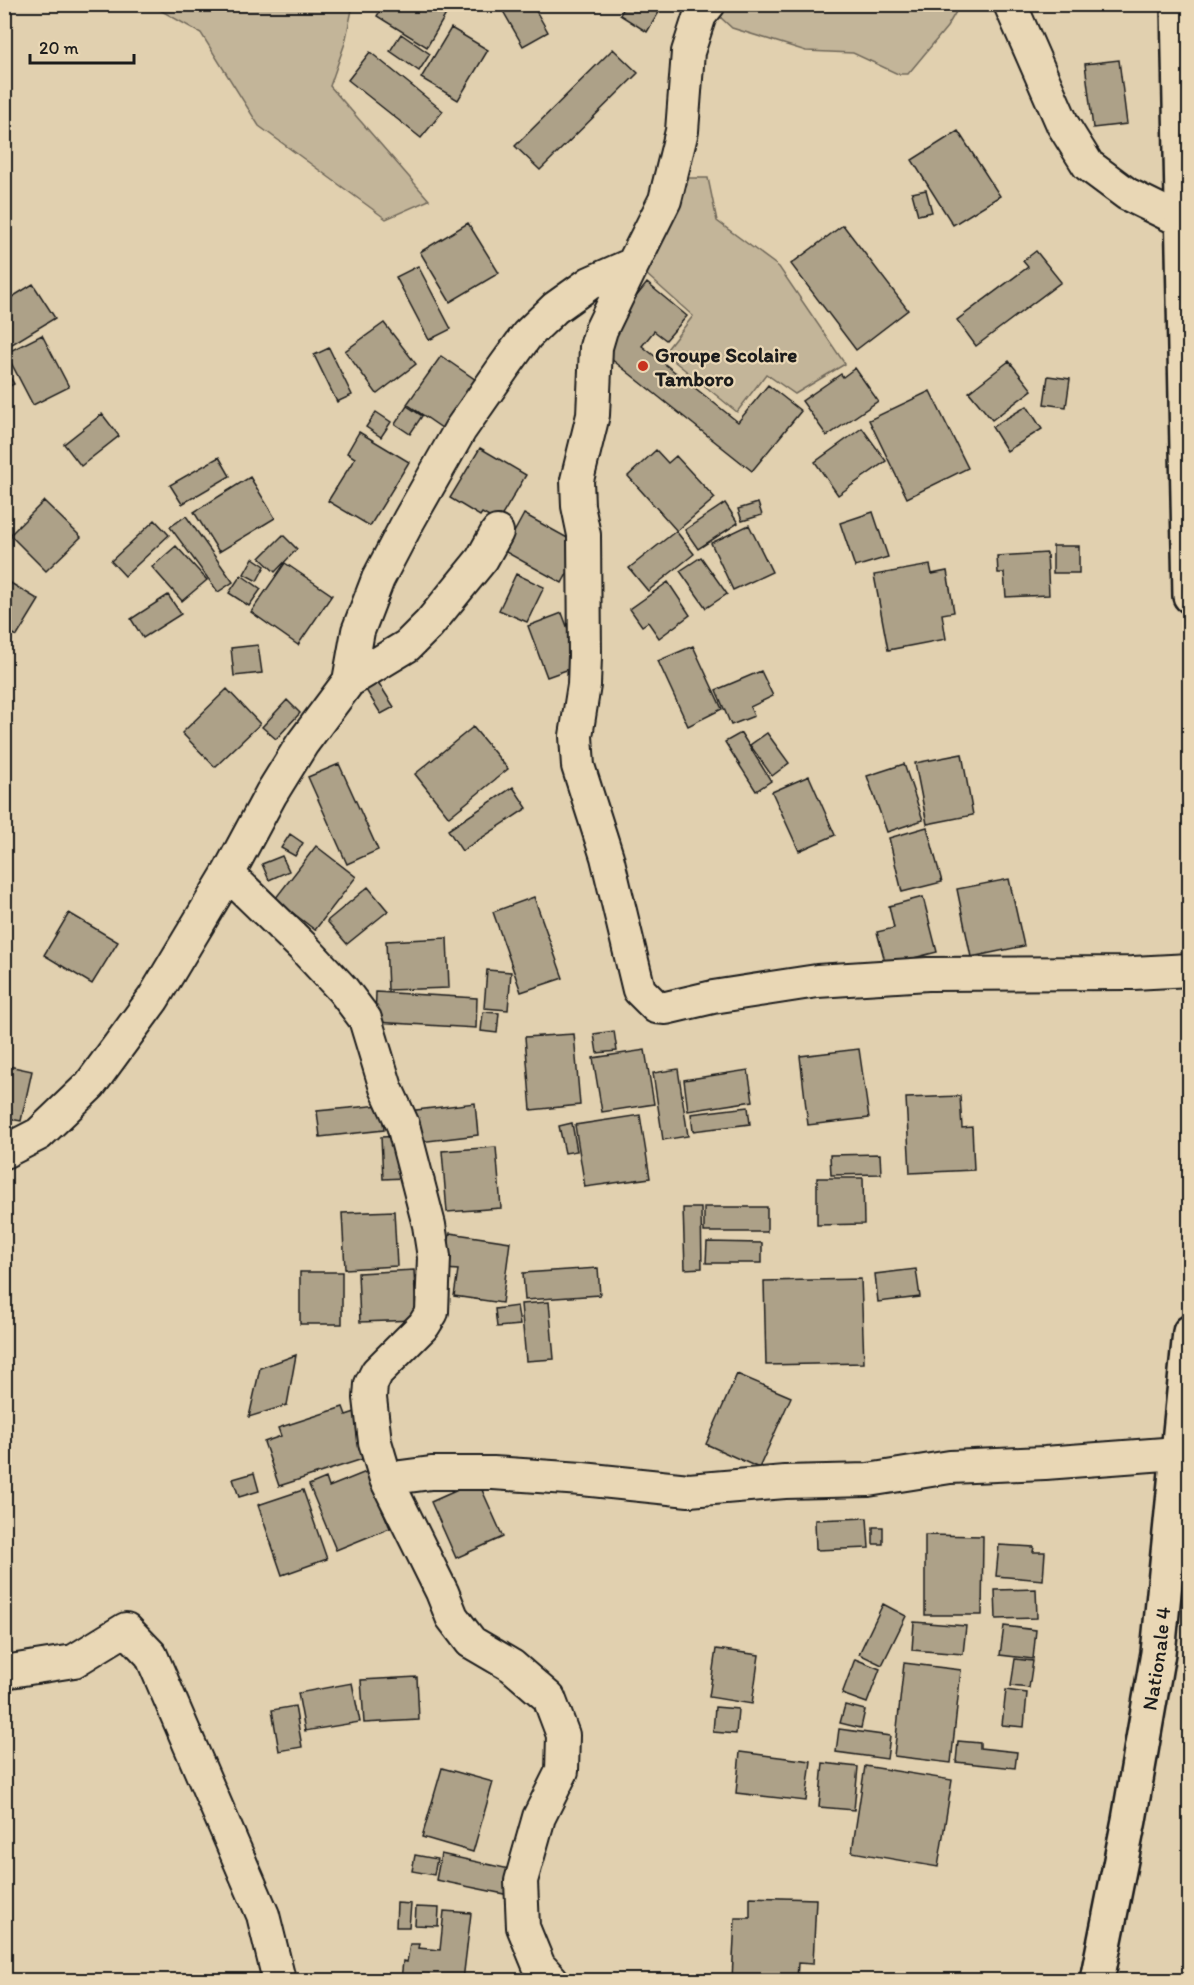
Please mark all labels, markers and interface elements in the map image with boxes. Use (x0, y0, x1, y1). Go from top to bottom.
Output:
scale bar (30, 27, 134, 65)
text: 20 m (39, 37, 79, 59)
place label: Groupe Scolaire Tamboro (654, 342, 797, 391)
marker: Groupe Scolaire Tamboro (636, 359, 650, 373)
street label: Nationale 4 (1136, 1605, 1175, 1712)

